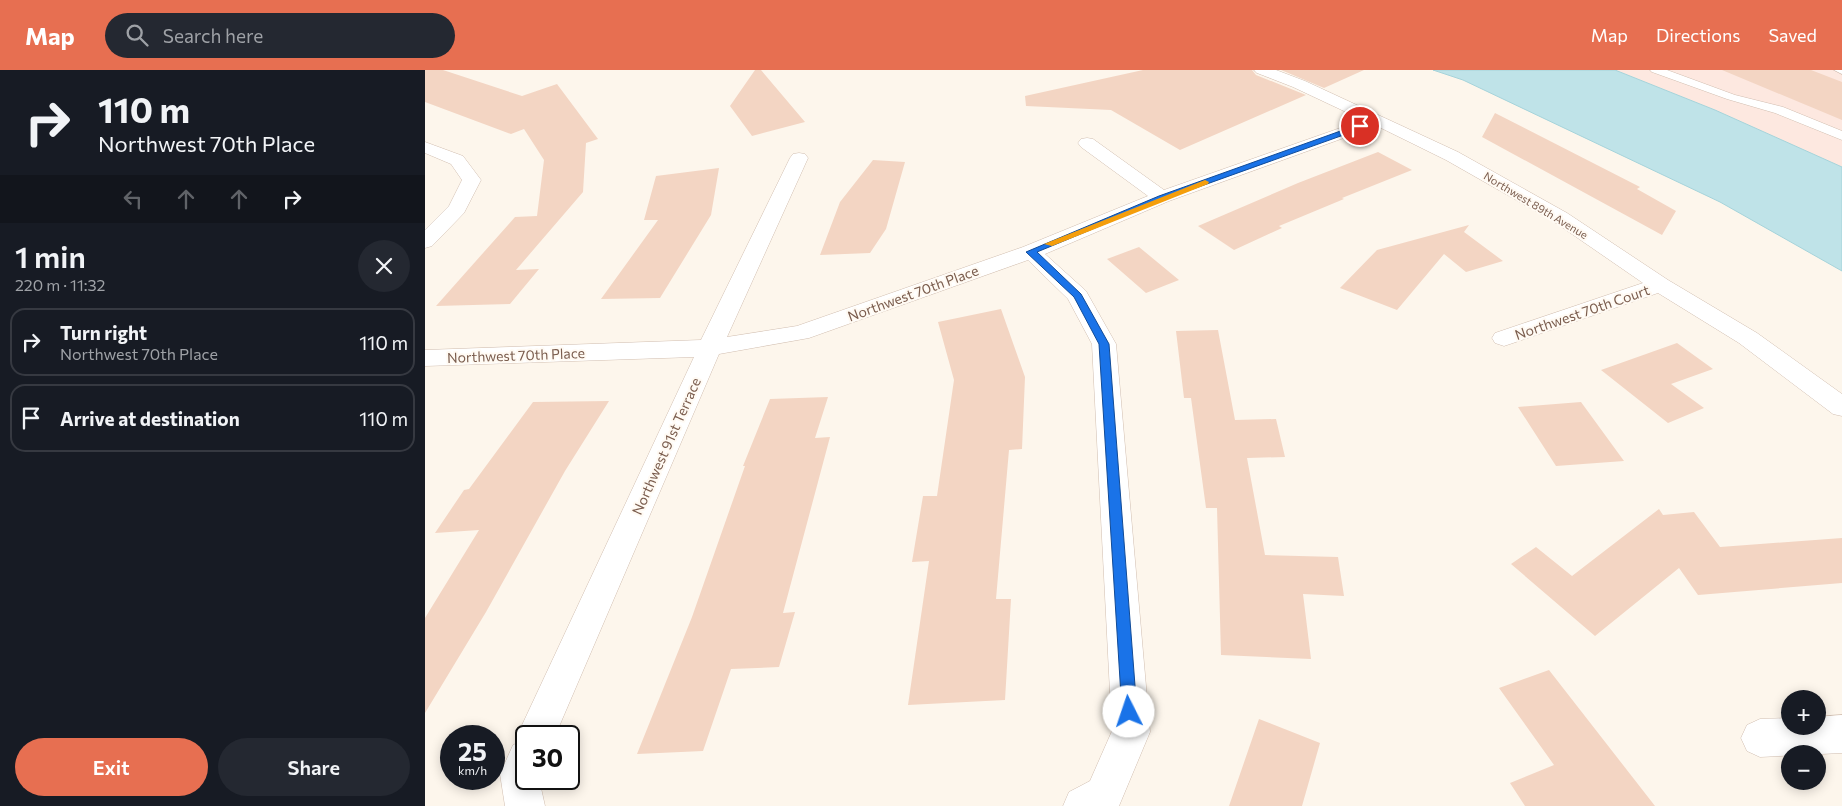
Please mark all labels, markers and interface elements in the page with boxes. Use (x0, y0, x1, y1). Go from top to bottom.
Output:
search box (105, 13, 455, 58)
text: Map (25, 21, 75, 50)
icon: search (123, 21, 151, 49)
text: Search here (163, 24, 263, 47)
text: Map (1591, 24, 1628, 46)
text: Directions (1656, 24, 1740, 46)
text: Saved (1768, 24, 1817, 46)
text: 110 m (98, 87, 190, 130)
icon: right (15, 90, 80, 155)
pin (1339, 105, 1381, 147)
icon: arrive (1346, 112, 1374, 140)
text: Northwest 70th Place (98, 130, 315, 157)
street label: Northwest 89th Avenue (1482, 169, 1590, 241)
icon: left (119, 185, 147, 213)
icon: ahead (172, 185, 200, 213)
icon: ahead (225, 185, 253, 213)
icon: right (278, 185, 306, 213)
text: 1 min (15, 237, 86, 274)
button: close (358, 240, 410, 292)
street label: Northwest 70th Place (845, 261, 981, 325)
text: 220 m · 11:32 (15, 275, 105, 294)
street label: Northwest 70th Court (1512, 281, 1652, 343)
text: Turn right (60, 321, 147, 344)
icon: right (17, 328, 45, 356)
text: 110 m (359, 331, 408, 354)
text: Northwest 70th Place (60, 344, 218, 363)
street label: Northwest 70th Place (447, 344, 585, 366)
street label: Northwest 91st Terrace (628, 375, 704, 517)
icon: arrive (17, 404, 45, 432)
text: Arrive at destination (60, 407, 240, 430)
text: 110 m (359, 407, 408, 430)
position arrow (1102, 685, 1154, 737)
map controls (1781, 690, 1826, 790)
button: + (1781, 690, 1826, 735)
speed limit sign: 30 (515, 725, 580, 790)
text: 25 (458, 736, 487, 766)
button: Exit (15, 738, 208, 796)
button: Share (218, 738, 410, 796)
button: − (1781, 745, 1826, 790)
text: km/h (458, 763, 487, 777)

